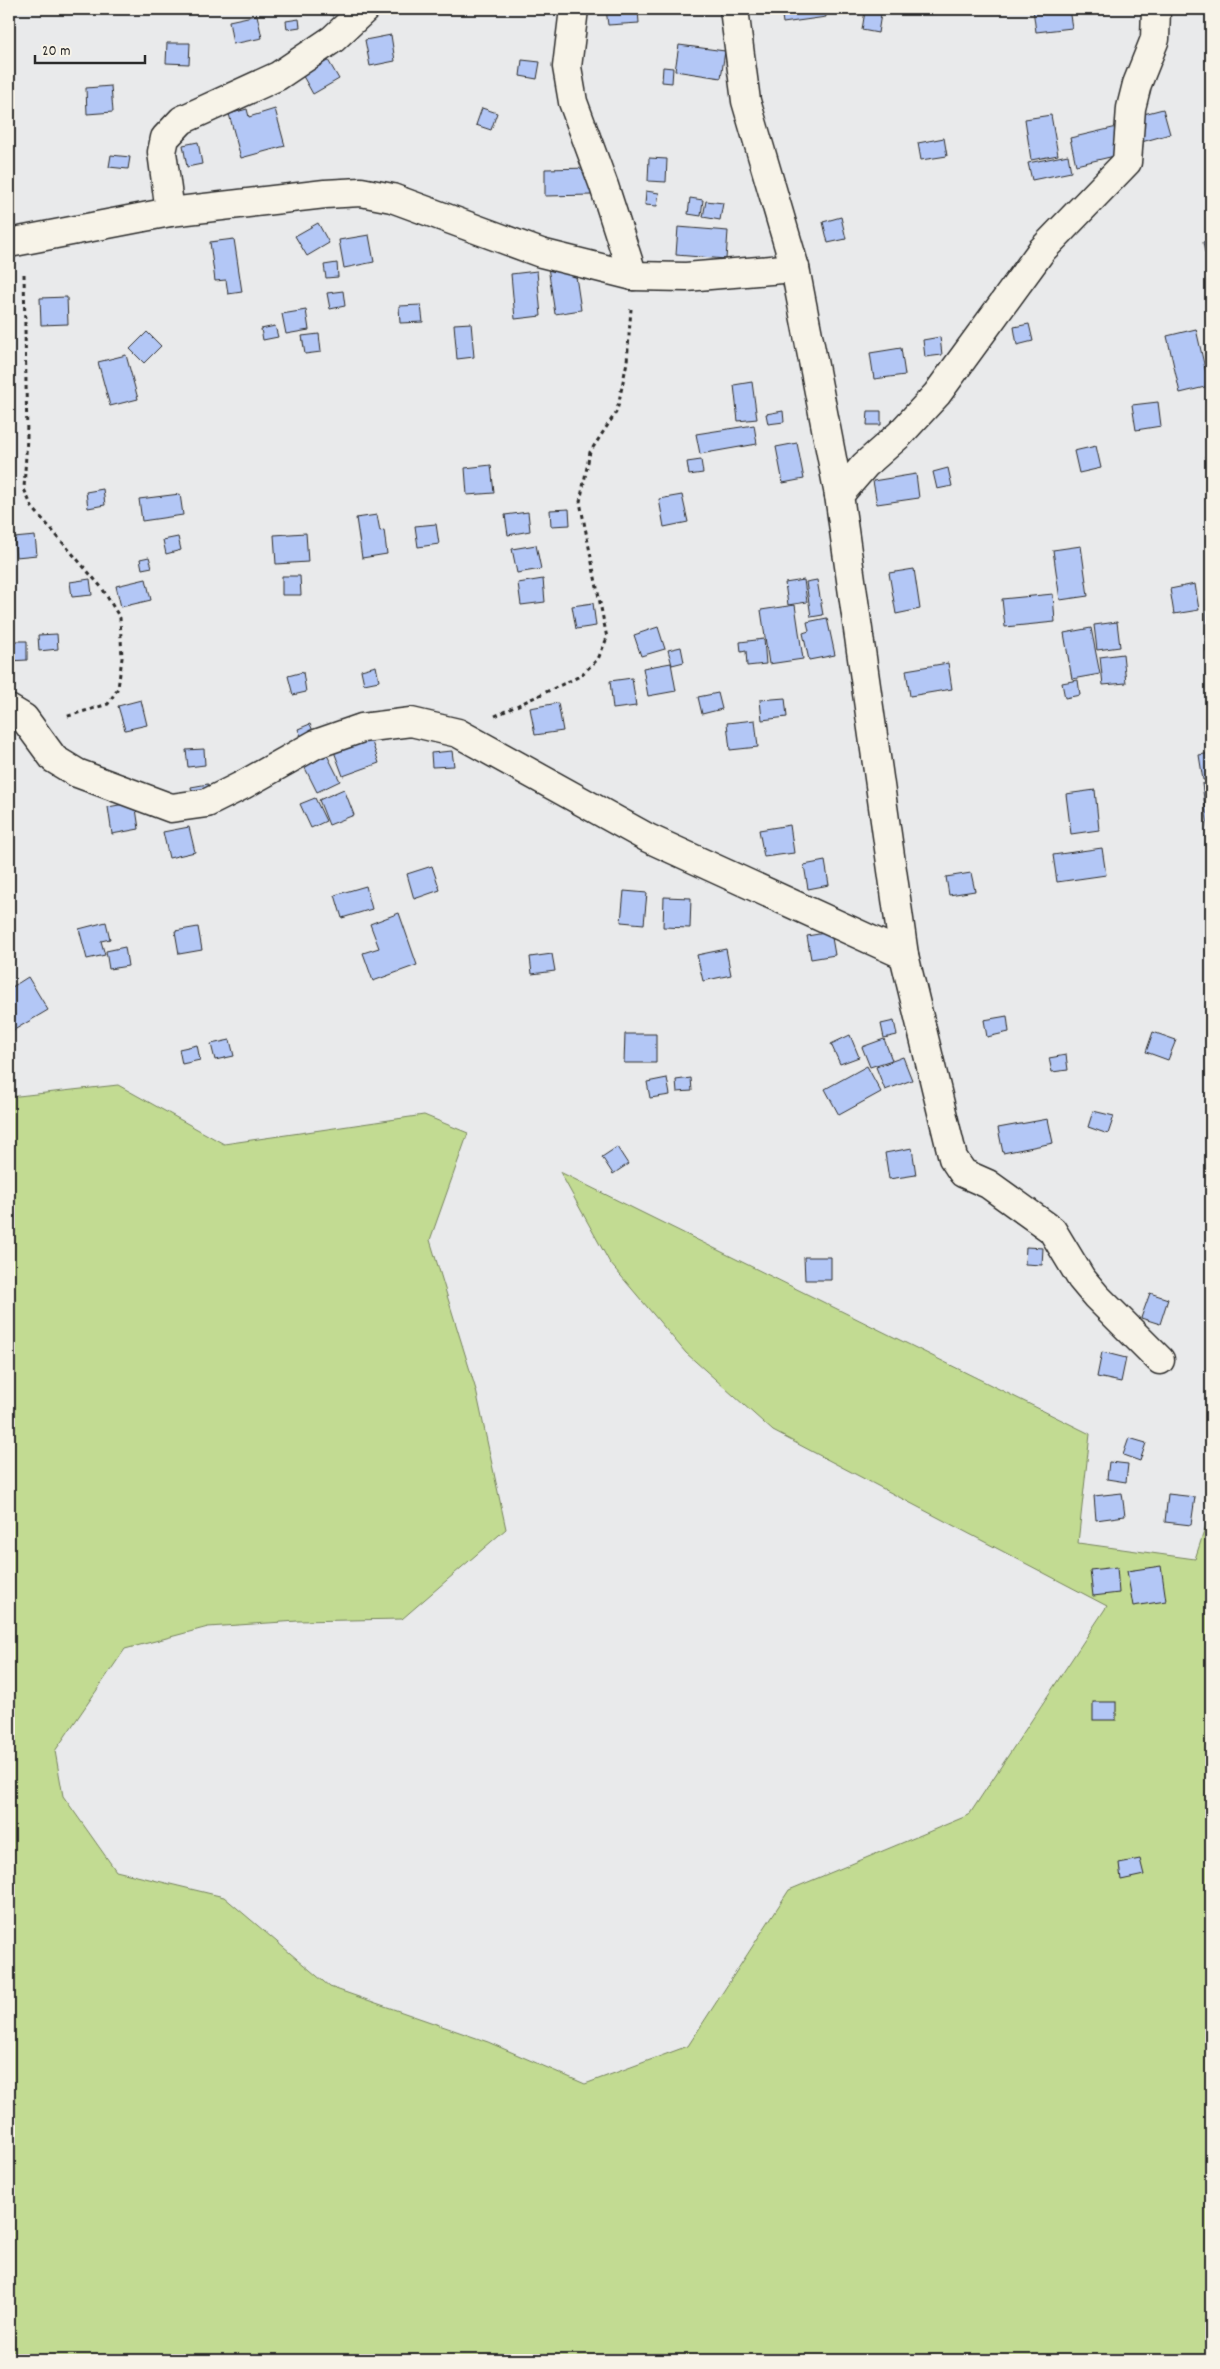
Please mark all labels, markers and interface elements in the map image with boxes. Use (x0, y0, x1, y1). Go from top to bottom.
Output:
scale bar (35, 32, 145, 64)
text: 20 m (42, 41, 70, 63)

